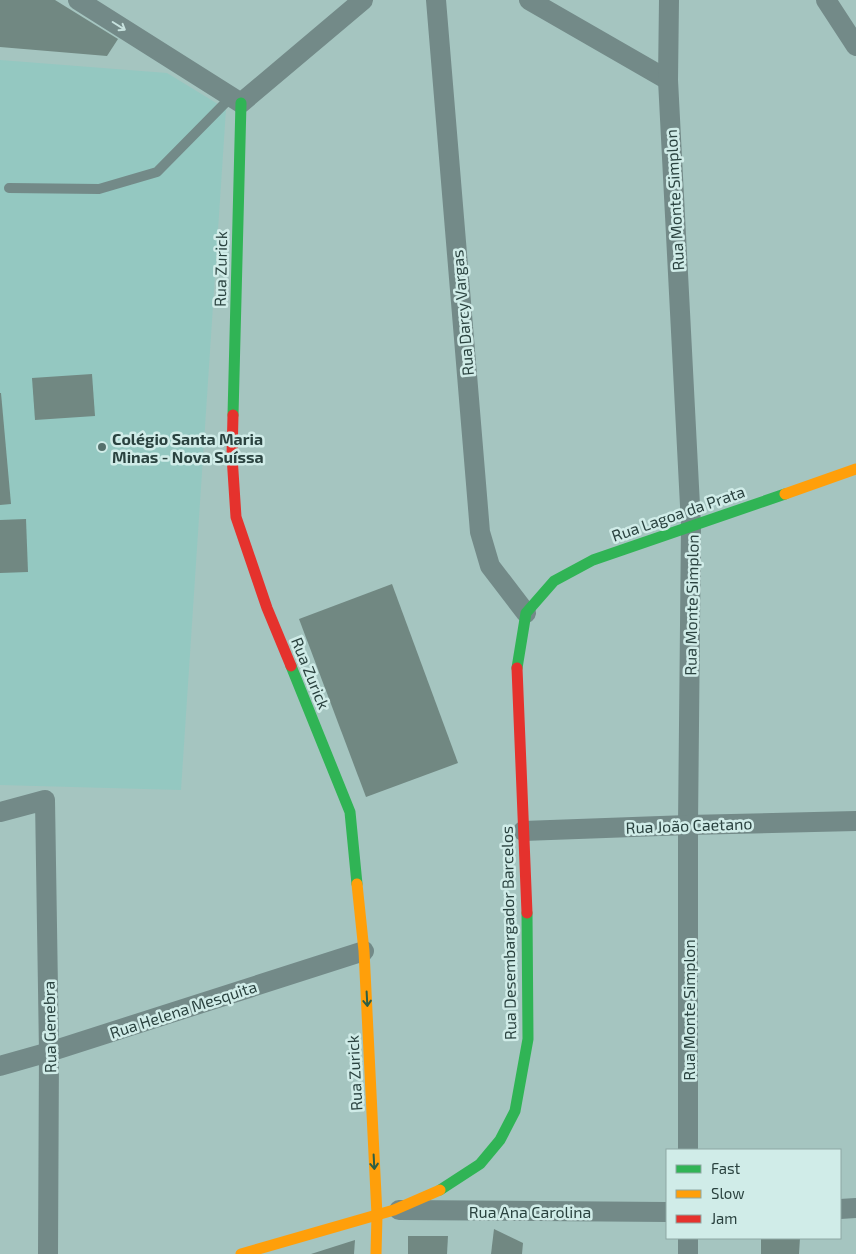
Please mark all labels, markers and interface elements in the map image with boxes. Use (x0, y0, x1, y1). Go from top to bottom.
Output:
one-way arrow (112, 21, 126, 31)
street label: Rua Monte Simplon (661, 129, 687, 271)
street label: Rua Zurick (210, 231, 230, 307)
street label: Rua Darcy Vargas (447, 249, 477, 377)
place label: Colégio Santa Maria Minas - Nova Suíssa (112, 429, 264, 466)
marker: Colégio Santa Maria Minas - Nova Suíssa (96, 441, 108, 453)
street label: Rua Lagoa da Prata (609, 481, 747, 545)
street label: Rua Monte Simplon (680, 534, 702, 676)
street label: Rua Zurick (288, 634, 334, 712)
street label: Rua João Caetano (625, 813, 753, 837)
street label: Rua Desembargador Barcelos (497, 826, 519, 1040)
street label: Rua Monte Simplon (679, 939, 698, 1081)
street label: Rua Helena Mesquita (107, 976, 259, 1042)
street label: Rua Genebra (39, 981, 59, 1073)
one-way arrow (362, 991, 371, 1007)
street label: Rua Zurick (343, 1035, 365, 1111)
legend (666, 1149, 841, 1239)
one-way arrow (369, 1154, 379, 1170)
text: Fast (711, 1159, 741, 1177)
text: Slow (711, 1184, 745, 1202)
street label: Rua Ana Carolina (469, 1202, 591, 1221)
text: Jam (711, 1209, 737, 1227)

